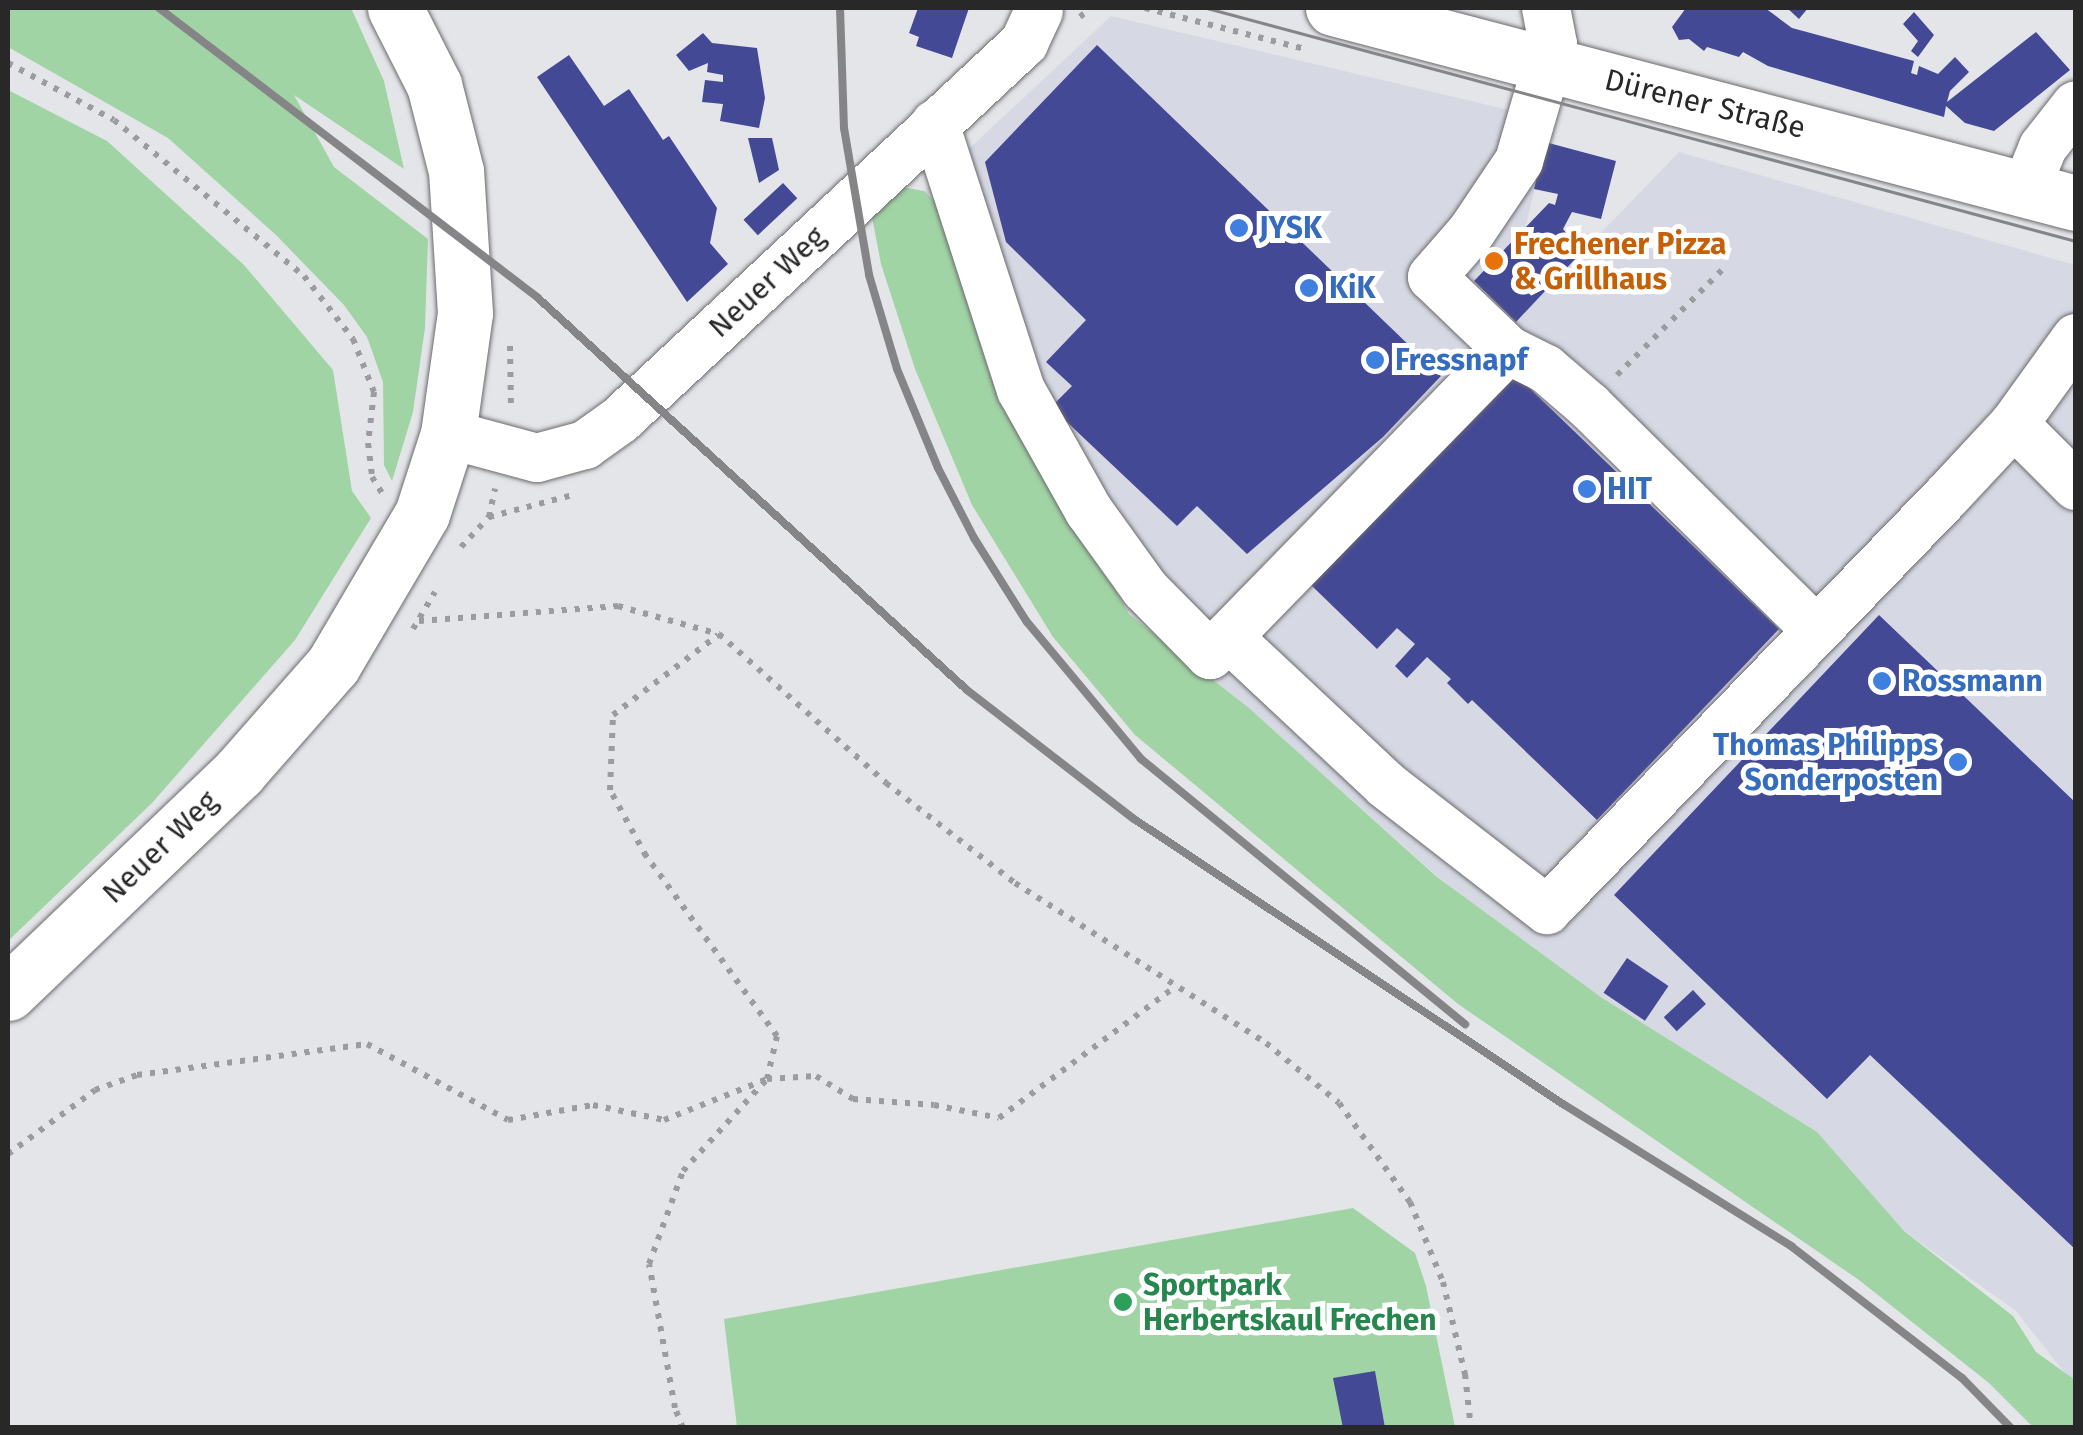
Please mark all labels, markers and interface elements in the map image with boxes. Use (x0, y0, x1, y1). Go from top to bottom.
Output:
street label: Dürener Straße (1601, 62, 1809, 146)
place label: JYSK (1259, 210, 1322, 246)
marker: JYSK (1228, 217, 1250, 239)
street label: Neuer Weg (701, 219, 833, 345)
place label: Frechener Pizza & Grillhaus (1514, 226, 1726, 296)
marker: Frechener Pizza & Grillhaus (1483, 250, 1505, 272)
place label: KiK (1329, 270, 1375, 306)
marker: KiK (1298, 277, 1320, 299)
place label: Fressnapf (1395, 342, 1527, 378)
marker: Fressnapf (1364, 349, 1386, 371)
place label: HIT (1607, 471, 1652, 507)
marker: HIT (1576, 478, 1598, 500)
place label: Rossmann (1902, 663, 2043, 699)
marker: Rossmann (1871, 670, 1893, 692)
place label: Thomas Philipps Sonderposten (1713, 727, 1938, 798)
marker: Thomas Philipps Sonderposten (1947, 751, 1969, 773)
street label: Neuer Weg (95, 783, 225, 911)
place label: Sportpark Herbertskaul Frechen (1143, 1267, 1437, 1338)
marker: Sportpark Herbertskaul Frechen (1112, 1291, 1134, 1313)

